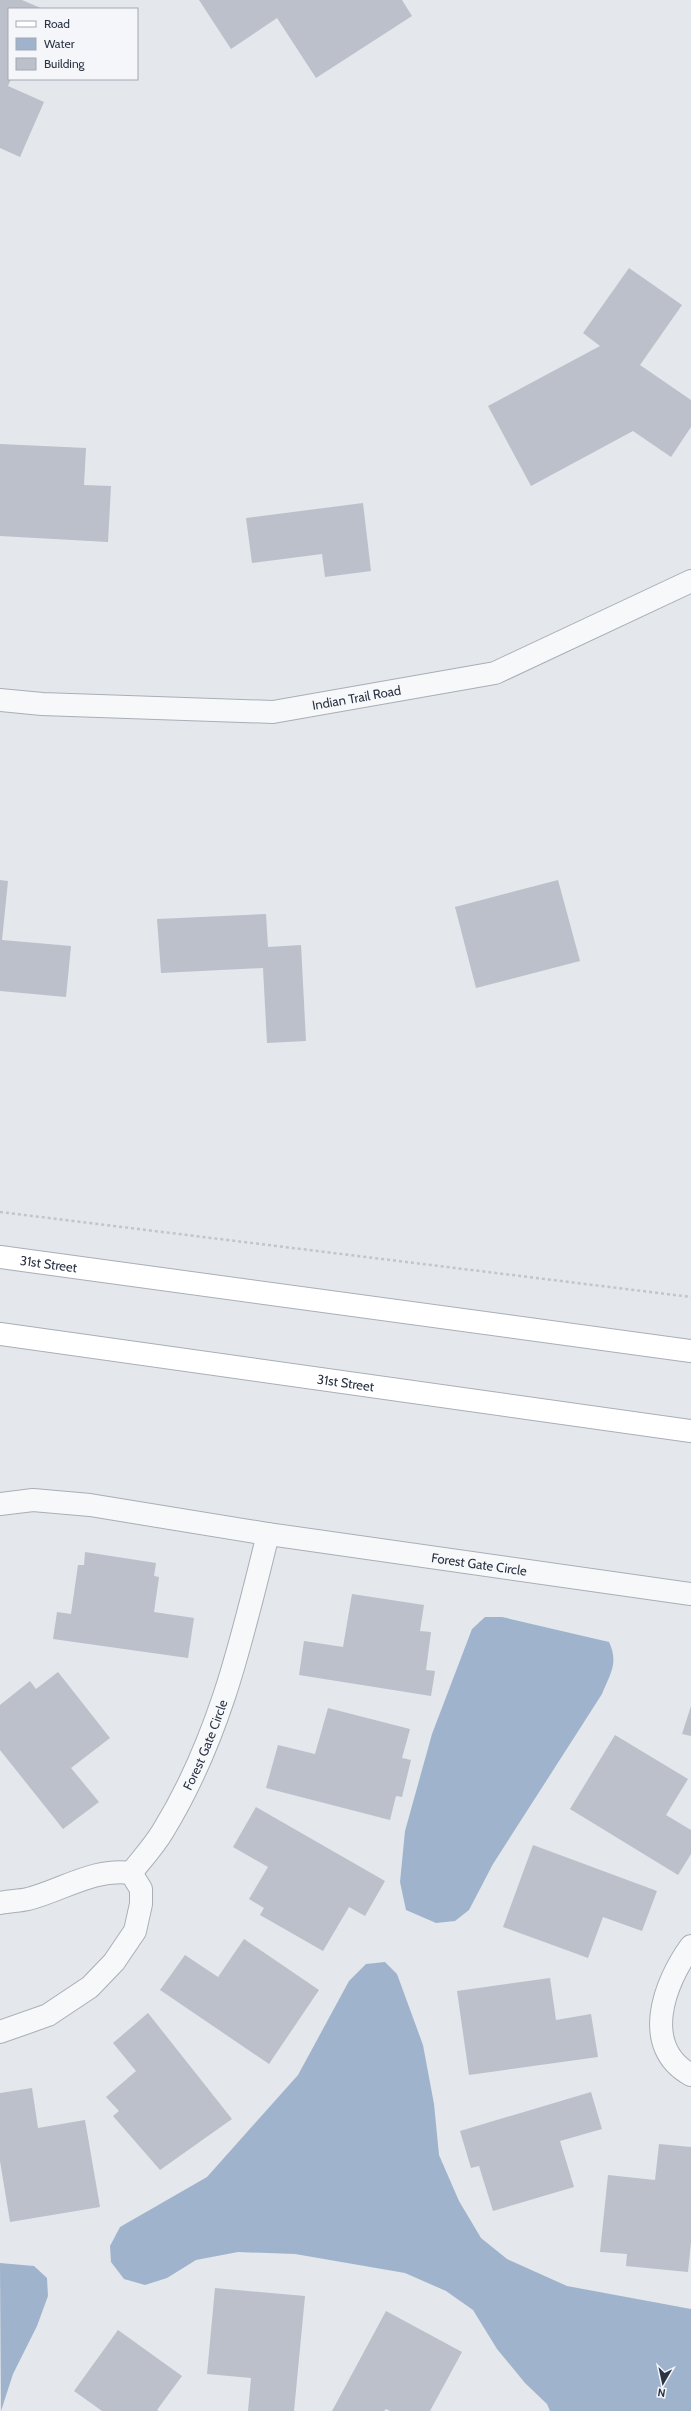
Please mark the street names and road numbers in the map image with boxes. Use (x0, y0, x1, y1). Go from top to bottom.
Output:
street label: Indian Trail Road (311, 682, 402, 713)
street label: 31st Street (19, 1252, 79, 1275)
street label: 31st Street (316, 1371, 376, 1395)
street label: Forest Gate Circle (430, 1549, 528, 1579)
street label: Forest Gate Circle (179, 1697, 231, 1792)

